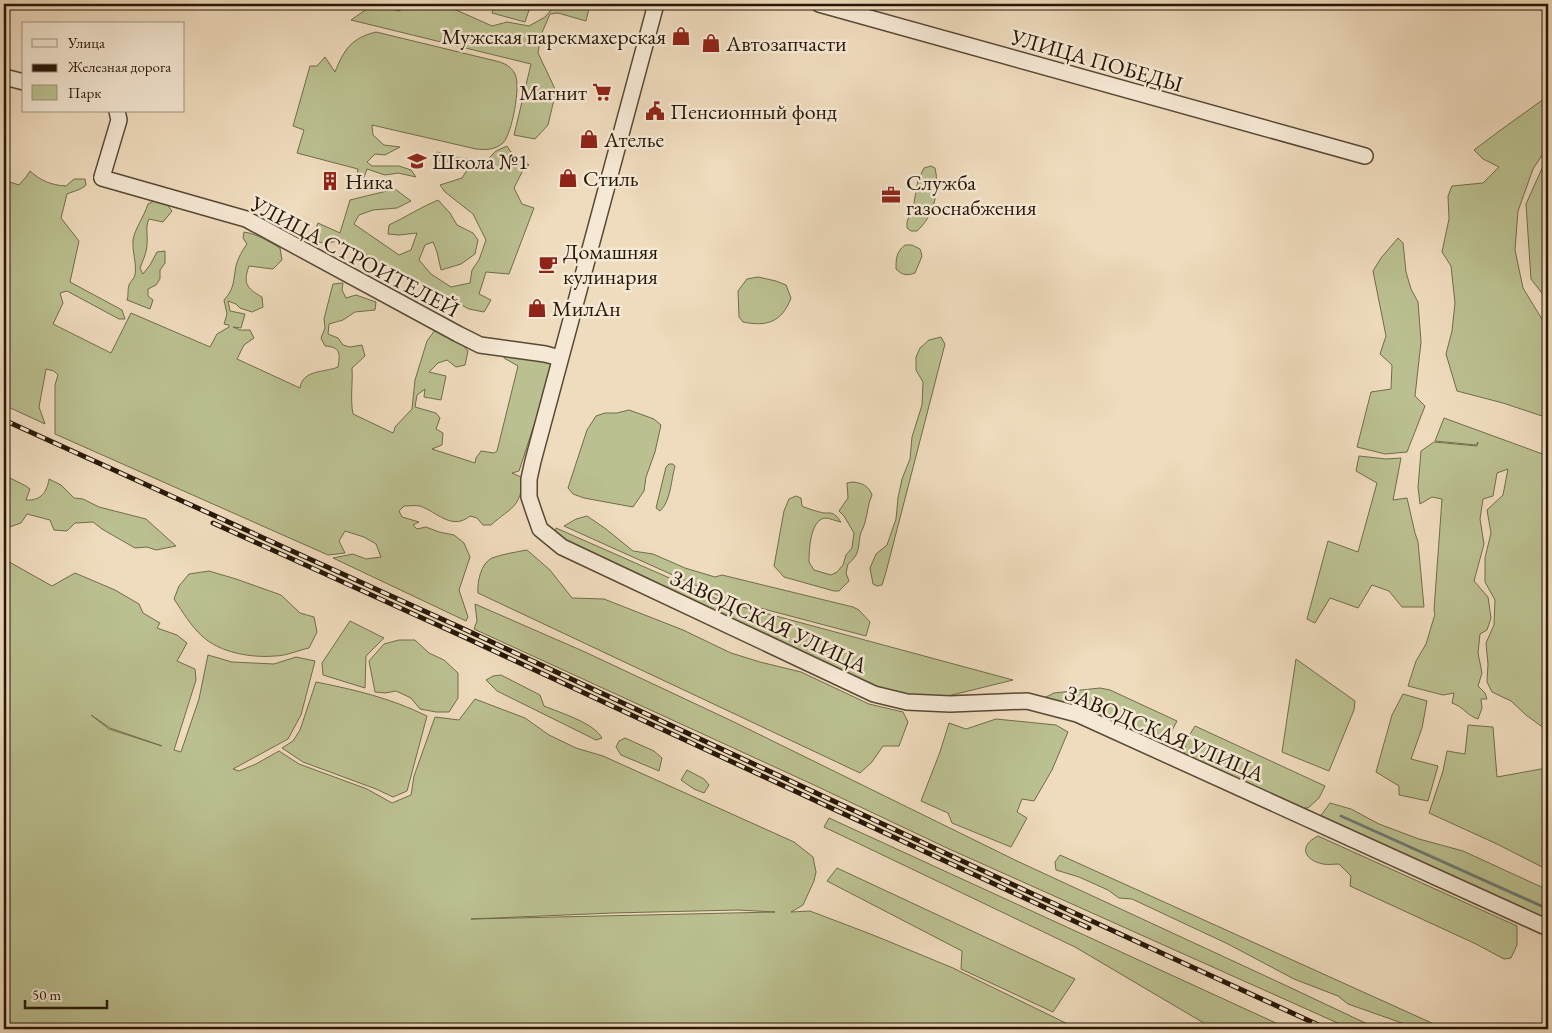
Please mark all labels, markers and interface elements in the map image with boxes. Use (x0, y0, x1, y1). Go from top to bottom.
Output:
legend (22, 22, 185, 112)
place label: Мужская парекмахерская (441, 22, 666, 51)
street label: УЛИЦА ПОБЕДЫ (1007, 22, 1186, 99)
shop icon: Мужская парекмахерская (670, 25, 692, 47)
place label: Автозапчасти (725, 29, 847, 58)
shop icon: Автозапчасти (700, 32, 722, 54)
text: Улица (67, 33, 105, 52)
text: Железная дорога (67, 57, 171, 76)
place label: Магнит (519, 78, 587, 107)
supermarket icon: Магнит (591, 81, 613, 103)
text: Парк (68, 83, 101, 102)
place label: Пенсионный фонд (670, 97, 837, 126)
public building icon: Пенсионный фонд (644, 100, 666, 122)
place label: Ателье (603, 125, 665, 154)
shop icon: Ателье (578, 128, 600, 150)
place label: Школа №1 (432, 147, 529, 176)
school or university icon: Школа №1 (406, 150, 428, 172)
place label: Стиль (583, 164, 639, 193)
place label: Ника (345, 167, 394, 196)
shop icon: Стиль (557, 167, 579, 189)
place label: Служба газоснабжения (906, 168, 1037, 222)
building icon: Ника (319, 170, 341, 192)
office icon: Служба газоснабжения (880, 184, 902, 206)
street label: УЛИЦА СТРОИТЕЛЕЙ (245, 189, 464, 324)
place label: Домашняя кулинария (563, 237, 658, 291)
cafe icon: Домашняя кулинария (537, 253, 559, 275)
place label: МилАн (552, 294, 621, 323)
shop icon: МилАн (526, 297, 548, 319)
street label: ЗАВОДСКАЯ УЛИЦА (666, 563, 872, 680)
street label: ЗАВОДСКАЯ УЛИЦА (1061, 678, 1270, 789)
scale bar (25, 978, 108, 1010)
text: 50 m (32, 985, 61, 1004)

